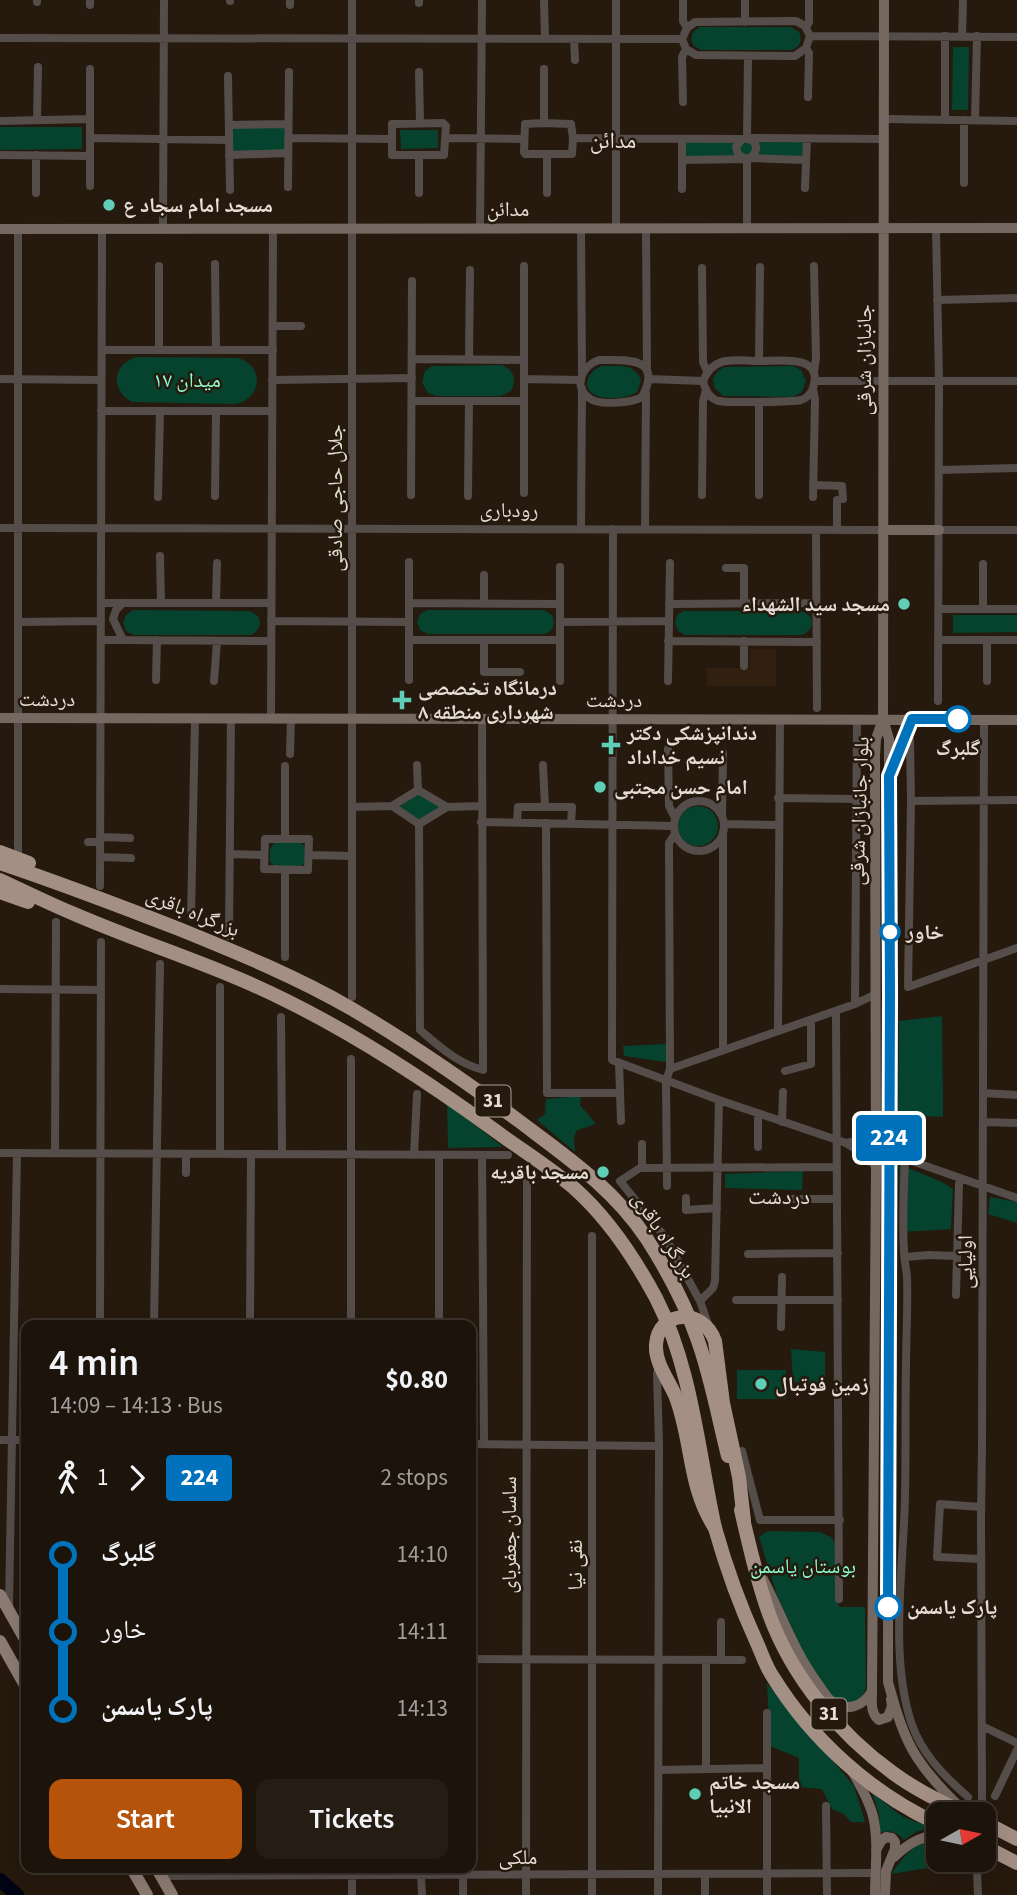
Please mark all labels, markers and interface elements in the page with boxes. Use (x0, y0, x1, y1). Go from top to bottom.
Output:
district label: مدائن (590, 124, 636, 157)
place label: مسجد امام سجاد ع (123, 190, 273, 220)
street label: مدائن (487, 194, 529, 224)
marker: مسجد امام سجاد ع (101, 197, 117, 213)
street label: جانبازان شرقی (849, 304, 879, 416)
park label: میدان ۱۷ (153, 365, 221, 395)
street label: جلال حاجی صادقی (320, 424, 350, 572)
street label: رودباری (480, 495, 538, 525)
place label: مسجد سید الشهداء (741, 589, 890, 619)
marker: مسجد سید الشهداء (896, 596, 912, 612)
place label: درمانگاه تخصصی شهرداری منطقه ۸ (418, 673, 557, 727)
street label: دردشت (19, 684, 75, 714)
street label: دردشت (586, 685, 642, 715)
marker: درمانگاه تخصصی شهرداری منطقه ۸ (392, 690, 412, 710)
marker: گلبرگ (945, 706, 971, 732)
place label: دندانپزشکی دکتر نسیم خداداد (626, 718, 757, 772)
place label: گلبرگ (936, 733, 980, 763)
marker: دندانپزشکی دکتر نسیم خداداد (601, 735, 621, 755)
street label: بلوار جانبازان شرقی (841, 736, 877, 886)
place label: امام حسن مجتبی (614, 772, 748, 802)
marker: امام حسن مجتبی (592, 779, 608, 795)
street label: بزرگراه باقری (142, 880, 244, 944)
place label: خاور (905, 917, 944, 947)
marker: خاور (880, 922, 900, 942)
road number: 31 (476, 1086, 510, 1116)
line badge: 224 (849, 1115, 929, 1161)
text: 224 (870, 1120, 908, 1155)
place label: مسجد باقریه (490, 1157, 589, 1187)
marker: مسجد باقریه (595, 1164, 611, 1180)
district label: دردشت (748, 1180, 810, 1213)
street label: بزرگراه باقری (625, 1185, 703, 1285)
street label: اولیایی (950, 1235, 980, 1289)
text: 4 min (49, 1336, 139, 1390)
text: $0.80 (385, 1361, 448, 1398)
place label: زمین فوتبال (775, 1369, 869, 1399)
marker: زمین فوتبال (753, 1376, 769, 1392)
text: 14:09 – 14:13 · Bus (49, 1389, 223, 1422)
icon: walk (49, 1459, 87, 1497)
icon: forward (118, 1459, 156, 1497)
text: 224 (180, 1460, 218, 1495)
text: 1 (97, 1461, 108, 1494)
text: 2 stops (381, 1461, 448, 1494)
street label: ساسان جعفربای (494, 1476, 524, 1594)
text: گلبرگ (101, 1534, 156, 1571)
text: 14:10 (397, 1538, 448, 1571)
street label: نقی نیا (560, 1539, 590, 1591)
park label: بوستان یاسمن (750, 1551, 856, 1581)
place label: پارک یاسمن (907, 1592, 997, 1622)
marker: پارک یاسمن (875, 1594, 901, 1620)
text: خاور (101, 1611, 146, 1648)
text: 14:11 (397, 1615, 448, 1648)
text: پارک یاسمن (101, 1688, 213, 1725)
text: 14:13 (397, 1692, 448, 1725)
road number: 31 (812, 1698, 846, 1730)
place label: مسجد خاتم الانبیا (709, 1767, 800, 1821)
button: Start (49, 1779, 242, 1859)
button: Tickets (256, 1779, 448, 1859)
marker: مسجد خاتم الانبیا (687, 1786, 703, 1802)
north arrow (926, 1802, 996, 1872)
map controls (926, 1802, 996, 1872)
street label: ملکی (499, 1842, 537, 1872)

